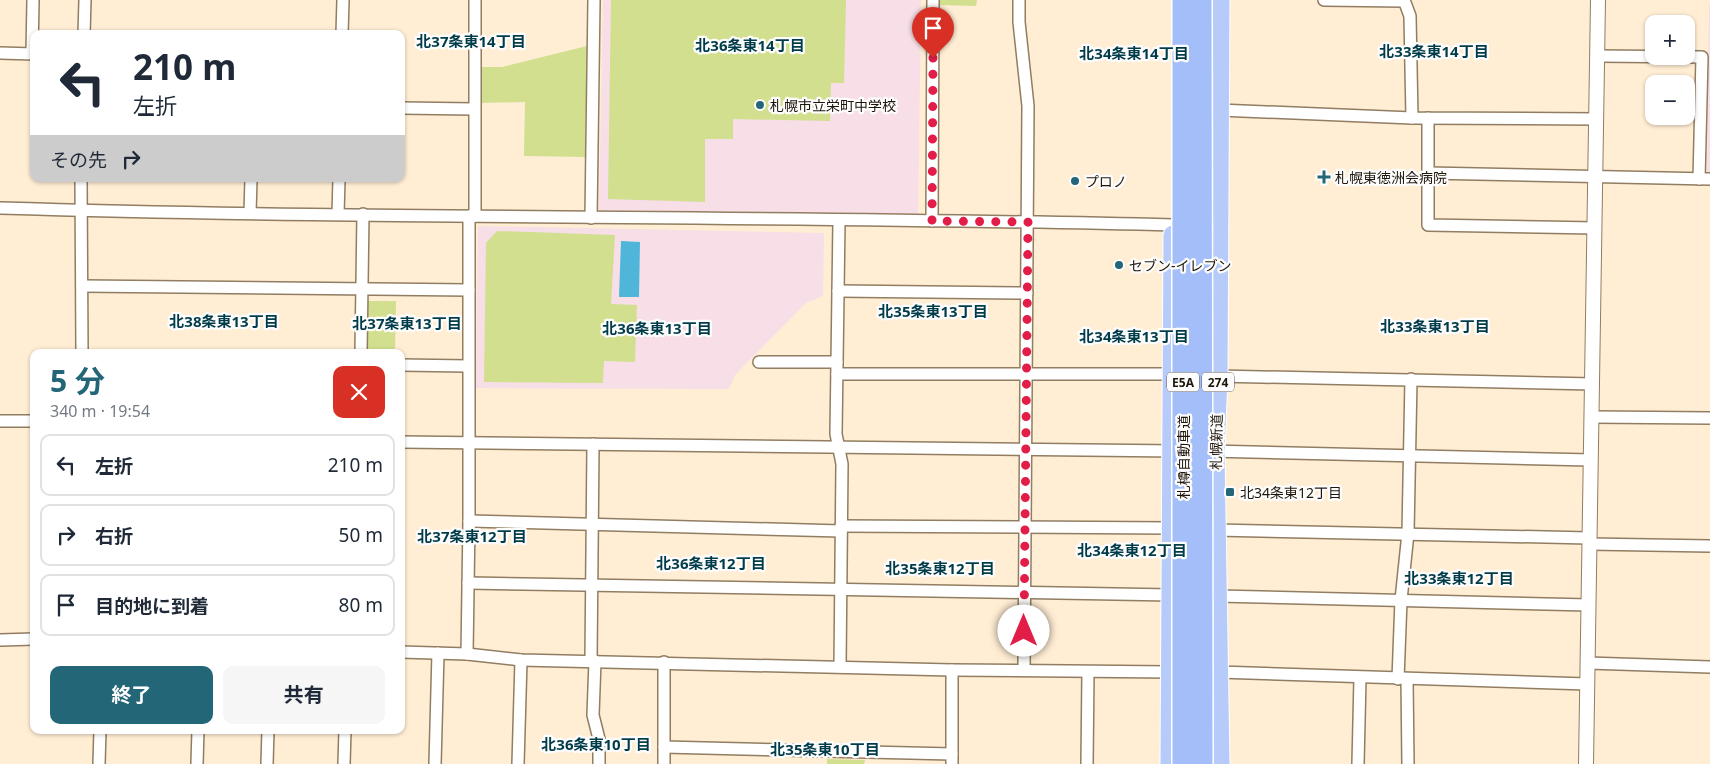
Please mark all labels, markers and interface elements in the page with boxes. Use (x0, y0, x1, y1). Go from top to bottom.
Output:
pin (912, 7, 954, 58)
icon: arrive (919, 14, 947, 42)
map controls (1645, 15, 1695, 125)
button: + (1645, 15, 1695, 65)
district label: 北37条東14丁目 (416, 31, 526, 51)
district label: 北36条東14丁目 (695, 35, 805, 55)
district label: 北33条東14丁目 (1379, 41, 1489, 61)
text: 210 m (133, 43, 236, 90)
district label: 北34条東14丁目 (1079, 43, 1189, 63)
icon: left (50, 50, 115, 115)
button: − (1645, 75, 1695, 125)
text: 左折 (133, 90, 177, 120)
place label: 札幌市立栄町中学校 (770, 96, 896, 115)
marker: 札幌市立栄町中学校 (754, 99, 766, 111)
icon: right (117, 145, 145, 173)
text: その先 (50, 147, 107, 173)
place label: 札幌東徳洲会病院 (1335, 168, 1447, 187)
marker: 札幌東徳洲会病院 (1317, 170, 1331, 184)
place label: プロノ (1085, 172, 1127, 191)
marker: プロノ (1069, 175, 1081, 187)
place label: セブン-イレブン (1129, 256, 1232, 275)
marker: セブン-イレブン (1113, 259, 1125, 271)
district label: 北35条東13丁目 (878, 301, 988, 321)
district label: 北38条東13丁目 (169, 311, 279, 331)
district label: 北37条東13丁目 (352, 313, 462, 333)
district label: 北33条東13丁目 (1380, 316, 1490, 336)
district label: 北36条東13丁目 (602, 318, 712, 338)
district label: 北34条東13丁目 (1079, 326, 1189, 346)
text: 5 分 (50, 360, 105, 401)
button: close (333, 366, 385, 418)
road number: E5A (1167, 372, 1199, 392)
road number: 274 (1202, 372, 1234, 392)
text: 340 m · 19:54 (50, 400, 150, 422)
street label: 札幌新道 (1206, 414, 1226, 470)
street label: 札樽自動車道 (1174, 415, 1193, 499)
icon: left (52, 451, 80, 479)
text: 210 m (328, 452, 383, 478)
text: 左折 (95, 453, 133, 479)
place label: 北34条東12丁目 (1240, 483, 1342, 502)
marker: 北34条東12丁目 (1224, 486, 1236, 498)
icon: right (52, 521, 80, 549)
text: 50 m (339, 522, 383, 548)
text: 右折 (95, 523, 133, 549)
district label: 北37条東12丁目 (417, 526, 527, 546)
district label: 北34条東12丁目 (1077, 540, 1187, 560)
district label: 北36条東12丁目 (656, 553, 766, 573)
district label: 北35条東12丁目 (885, 558, 995, 578)
district label: 北33条東12丁目 (1404, 568, 1514, 588)
icon: arrive (52, 591, 80, 619)
text: 80 m (339, 592, 383, 618)
text: 目的地に到着 (95, 593, 209, 619)
position arrow (997, 604, 1049, 656)
button: 終了 (50, 666, 213, 724)
button: 共有 (223, 666, 385, 724)
district label: 北36条東10丁目 (541, 734, 651, 754)
district label: 北35条東10丁目 (770, 739, 880, 759)

